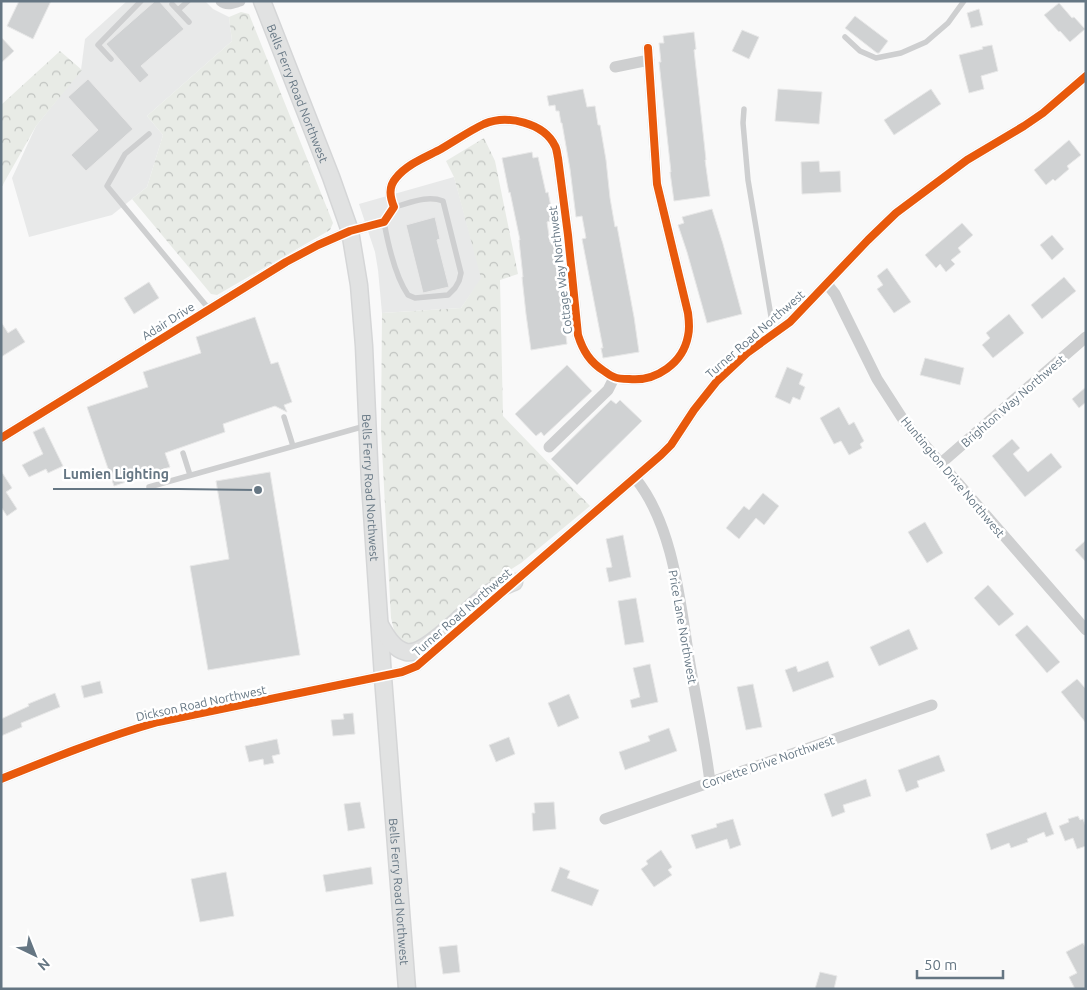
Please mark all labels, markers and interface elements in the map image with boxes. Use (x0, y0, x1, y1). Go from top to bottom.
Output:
street label: Bells Ferry Road Northwest (265, 22, 331, 164)
street label: Cottage Way Northwest (546, 205, 574, 335)
street label: Turner Road Northwest (703, 287, 807, 380)
street label: Adair Drive (139, 300, 197, 342)
street label: Brighton Way Northwest (958, 352, 1068, 450)
street label: Bells Ferry Road Northwest (360, 414, 382, 562)
street label: Huntington Drive Northwest (899, 414, 1007, 540)
callout: Lumien Lighting (53, 460, 179, 489)
text: Lumien Lighting (63, 466, 169, 482)
street label: Turner Road Northwest (410, 565, 514, 658)
street label: Price Lane Northwest (667, 569, 699, 685)
street label: Dickson Road Northwest (135, 683, 268, 723)
street label: Corvette Drive Northwest (700, 733, 836, 791)
street label: Bells Ferry Road Northwest (387, 818, 412, 966)
north arrow (10, 930, 60, 980)
scale bar (917, 948, 1003, 980)
text: N (35, 955, 53, 974)
text: 50 m (924, 956, 957, 973)

